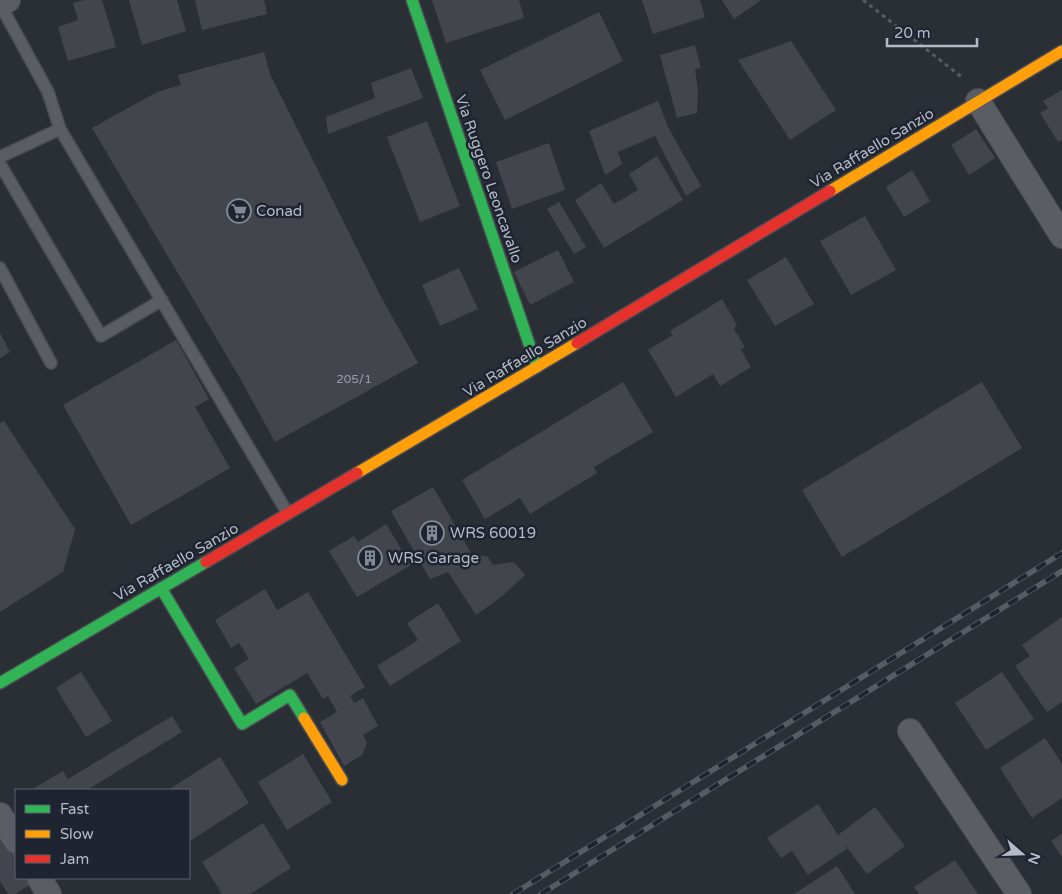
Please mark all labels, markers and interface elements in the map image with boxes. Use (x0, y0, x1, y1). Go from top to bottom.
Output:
scale bar (887, 15, 977, 47)
text: 20 m (894, 24, 931, 42)
street label: Via Ruggero Leoncavallo (452, 93, 526, 265)
street label: Via Raffaello Sanzio (807, 104, 937, 192)
supermarket icon: Conad (226, 198, 252, 224)
place label: Conad (256, 202, 302, 220)
street label: Via Raffaello Sanzio (460, 313, 590, 401)
house number: 205/1 (336, 372, 372, 386)
street label: Via Raffaello Sanzio (110, 519, 242, 605)
building icon: WRS 60019 (419, 520, 445, 546)
place label: WRS 60019 (450, 524, 536, 542)
building icon: WRS Garage (357, 545, 383, 571)
place label: WRS Garage (388, 549, 479, 567)
legend (15, 789, 190, 879)
text: Fast (60, 800, 90, 818)
text: Slow (60, 825, 94, 843)
north arrow (997, 829, 1047, 879)
text: Jam (60, 850, 89, 868)
text: N (1024, 850, 1044, 866)

